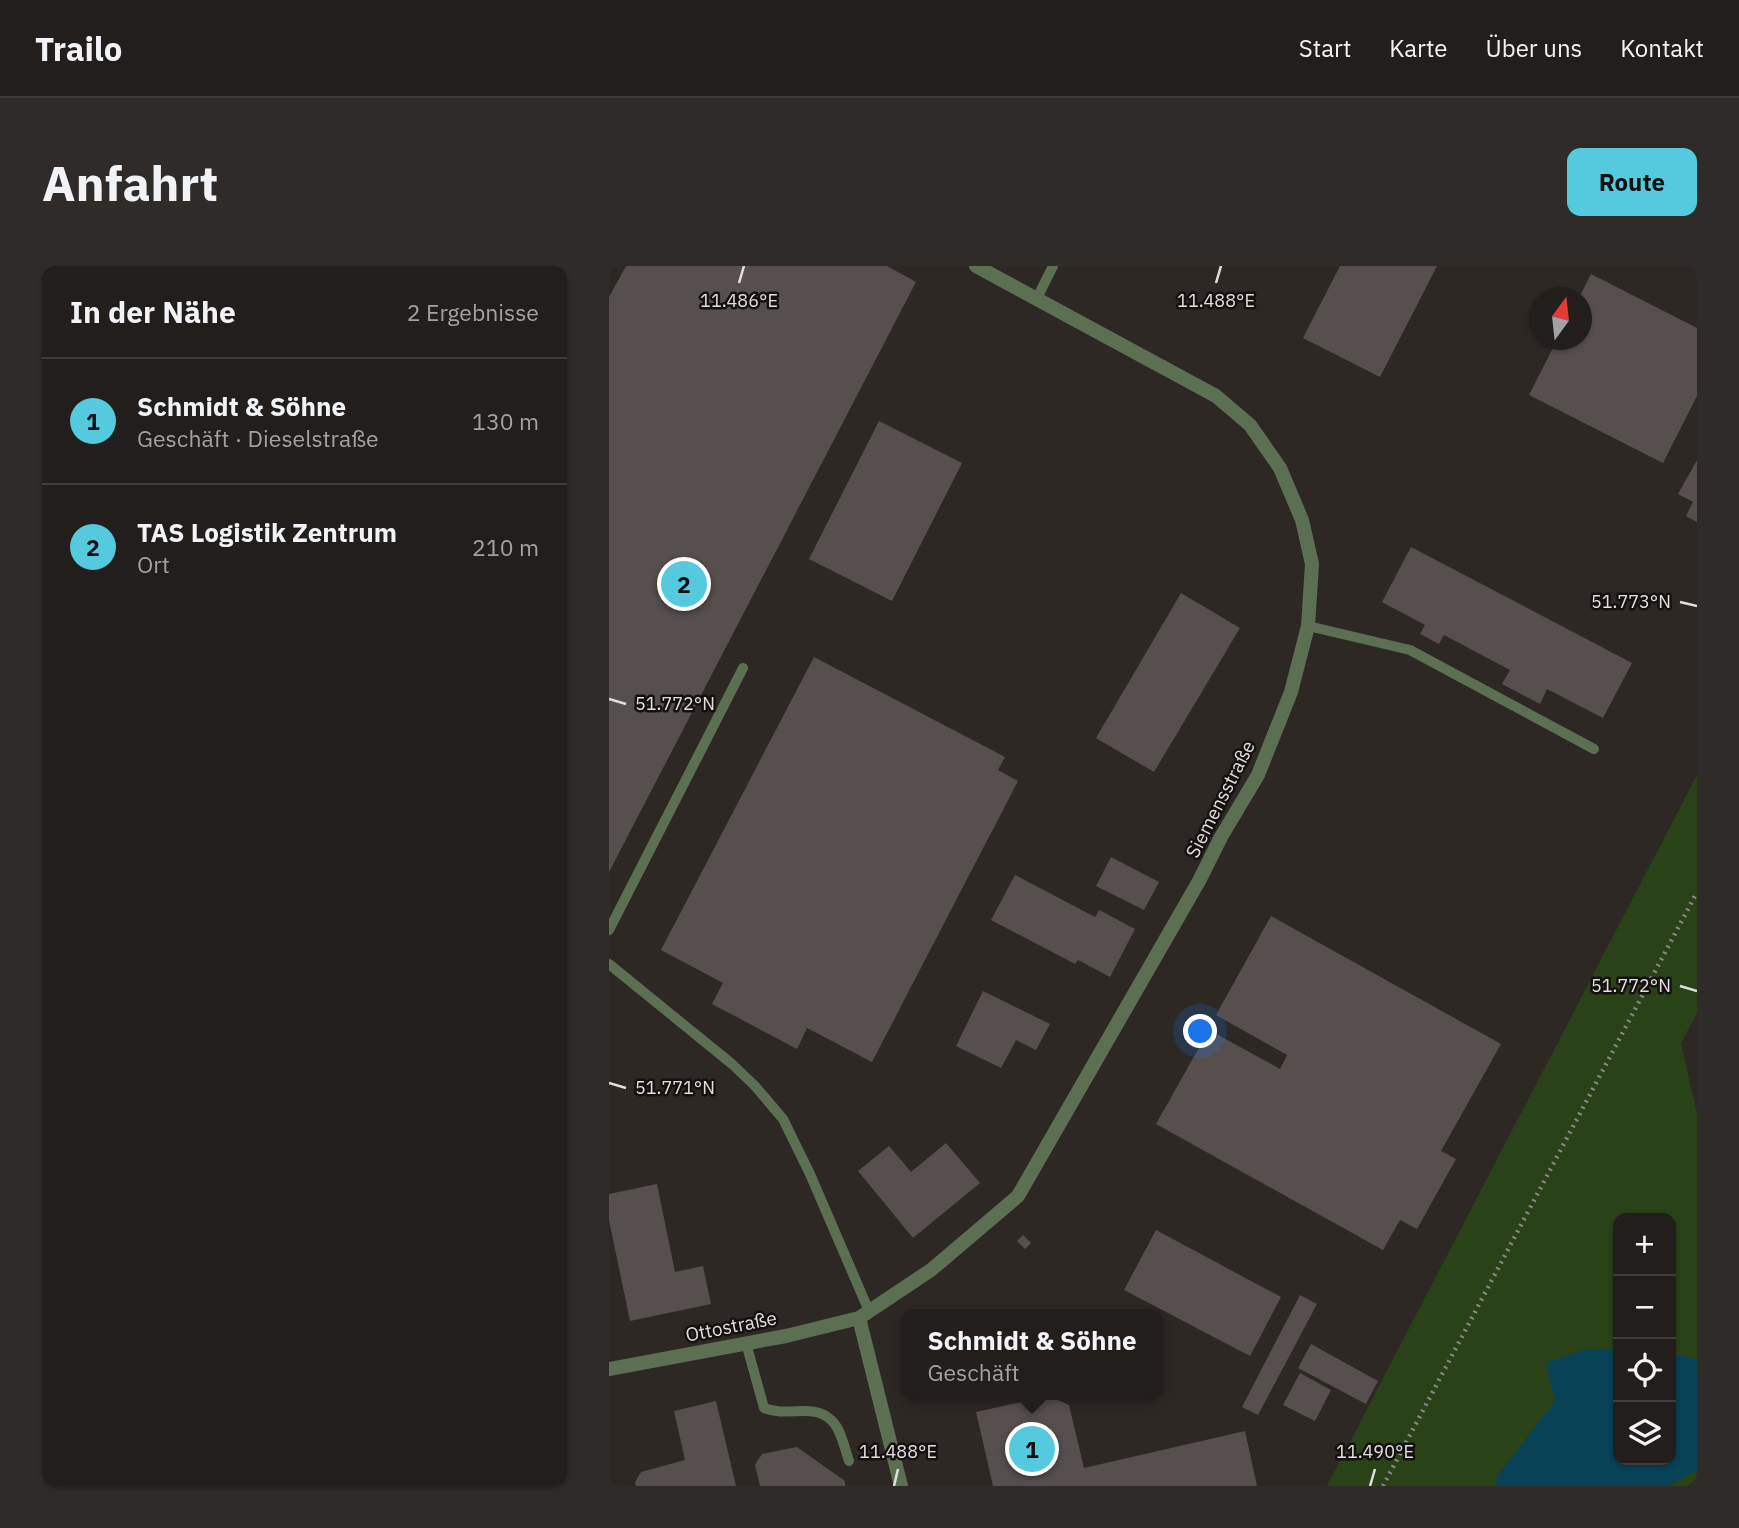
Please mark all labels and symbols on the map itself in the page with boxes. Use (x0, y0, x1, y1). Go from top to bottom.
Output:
north arrow (1529, 287, 1592, 350)
text: 11.486°E (700, 289, 778, 312)
text: 11.488°E (1177, 289, 1255, 312)
pin: 2 (661, 558, 707, 610)
text: 51.773°N (1591, 590, 1671, 613)
text: 51.772°N (635, 692, 715, 715)
street label: Siemensstraße (1180, 736, 1260, 862)
text: 51.772°N (1591, 974, 1671, 997)
your location (1183, 1014, 1217, 1048)
text: 51.771°N (635, 1076, 715, 1099)
street label: Ottostraße (683, 1305, 779, 1347)
pin: 1 (1009, 1423, 1055, 1475)
text: 11.488°E (859, 1440, 937, 1463)
text: 11.490°E (1336, 1440, 1414, 1463)

